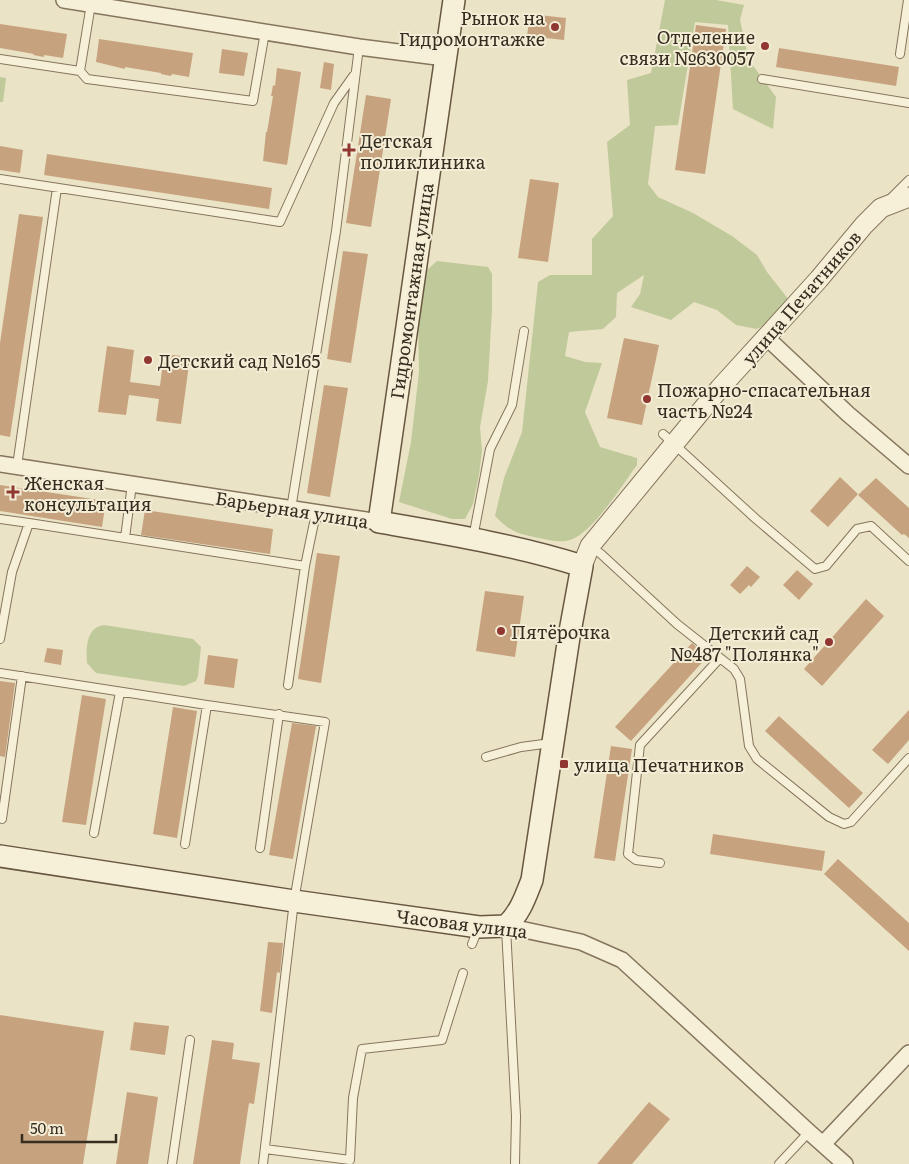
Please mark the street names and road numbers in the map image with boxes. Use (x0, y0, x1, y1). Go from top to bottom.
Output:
street label: Гидромонтажная улица (382, 181, 440, 401)
street label: улица Печатников (735, 224, 867, 370)
street label: Барьерная улица (213, 484, 371, 534)
street label: Часовая улица (395, 902, 530, 944)

